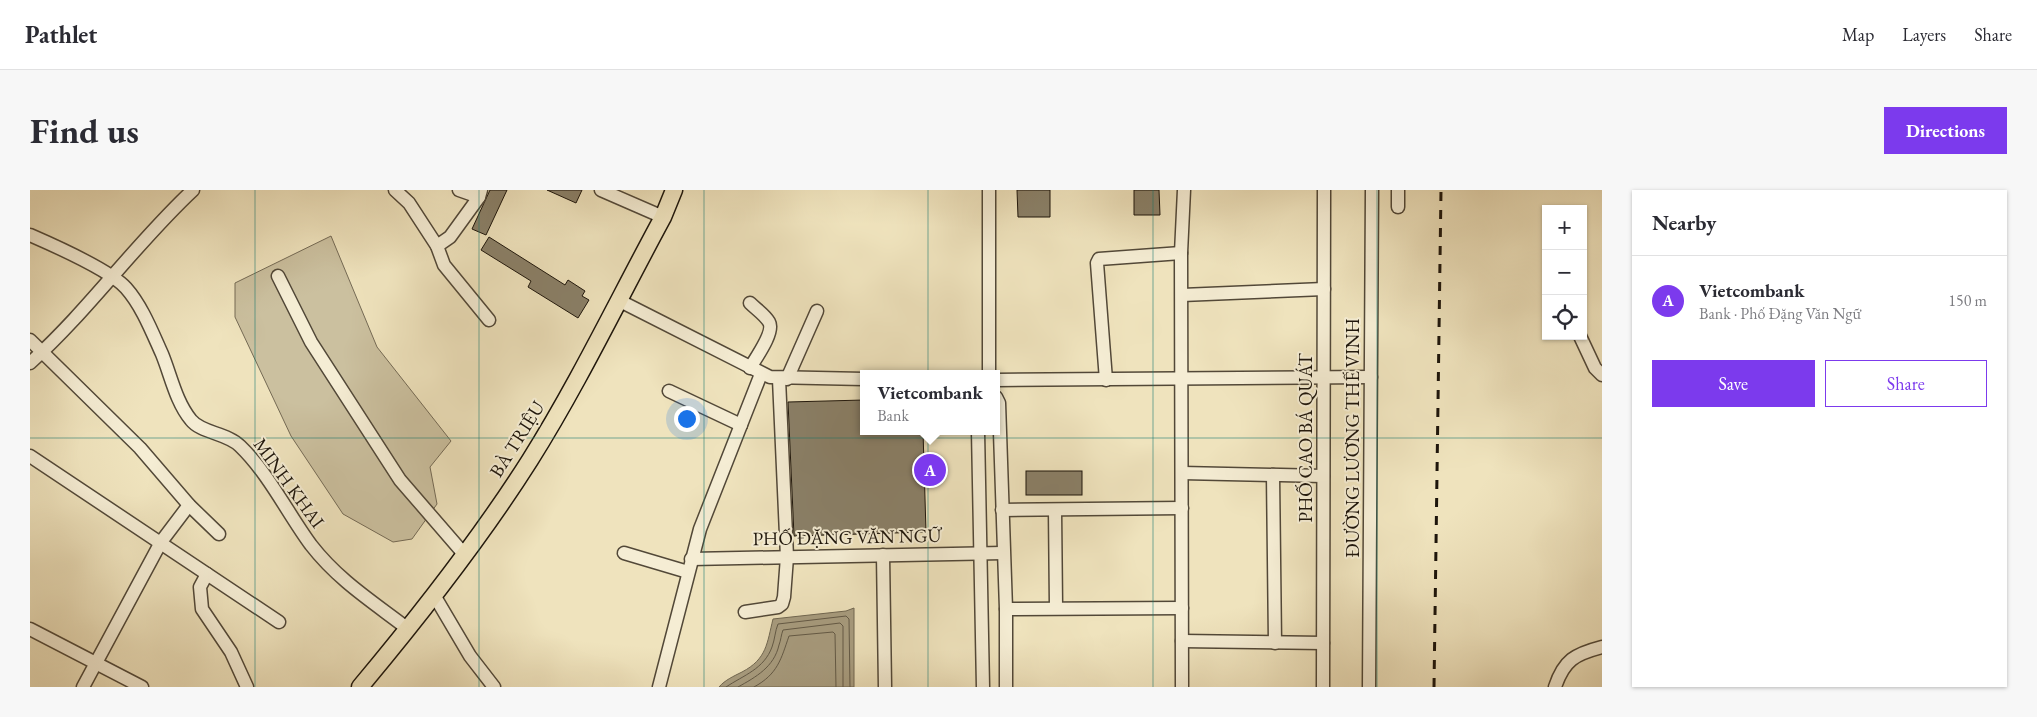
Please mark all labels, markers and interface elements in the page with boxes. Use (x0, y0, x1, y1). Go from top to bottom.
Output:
text: Pathlet (25, 19, 97, 50)
text: Map (1842, 23, 1874, 46)
text: Layers (1902, 23, 1946, 46)
text: Share (1974, 23, 2012, 46)
button: Directions (1884, 107, 2007, 154)
text: Find us (30, 108, 139, 153)
map controls (1542, 205, 1587, 340)
button: + (1542, 205, 1587, 250)
text: Nearby (1652, 209, 1716, 236)
button: − (1542, 250, 1587, 295)
text: Vietcombank (1699, 278, 1805, 303)
text: A (1662, 290, 1674, 311)
text: 150 m (1948, 290, 1987, 311)
button: locate (1542, 295, 1587, 340)
text: Bank · Phố Đặng Văn Ngữ (1699, 303, 1861, 324)
street label: ĐƯỜNG LƯƠNG THẾ VINH (1340, 318, 1365, 558)
street label: PHỐ CAO BÁ QUÁT (1293, 353, 1318, 523)
button: Save (1652, 360, 1815, 407)
button: Share (1825, 360, 1987, 407)
popup (860, 370, 1000, 435)
text: Vietcombank (877, 380, 983, 405)
street label: BÀ TRIỆU (484, 396, 550, 482)
text: Bank (877, 405, 909, 426)
your location (674, 406, 700, 432)
street label: MINH KHAI (248, 433, 331, 534)
pin: A (914, 451, 946, 489)
street label: PHỐ ĐẶNG VĂN NGỮ (752, 523, 943, 551)

